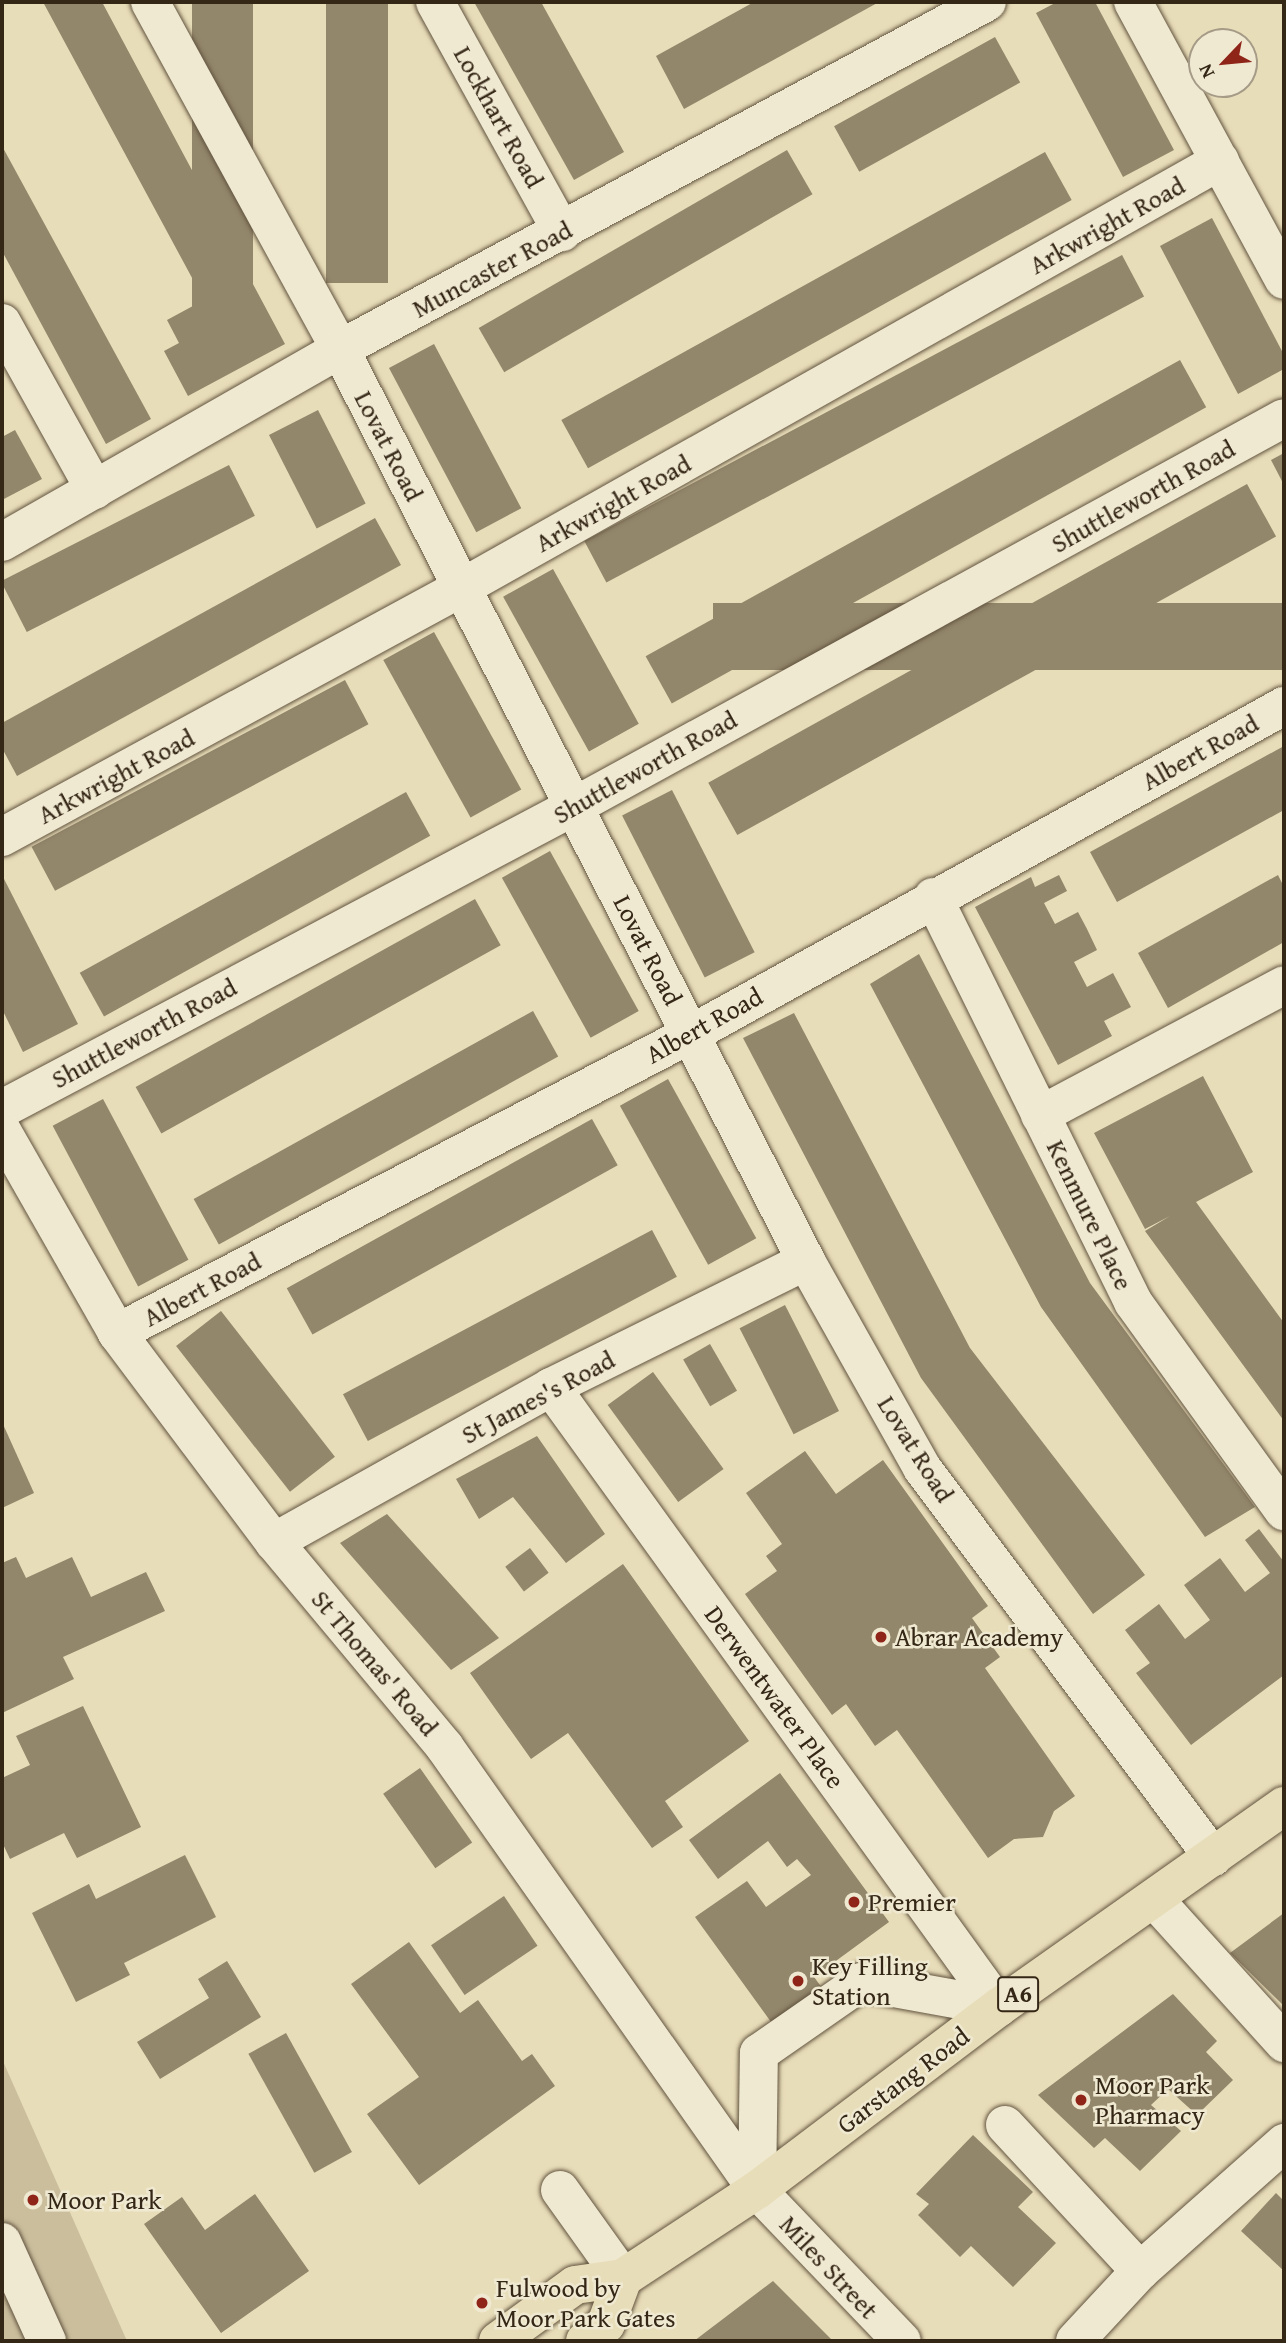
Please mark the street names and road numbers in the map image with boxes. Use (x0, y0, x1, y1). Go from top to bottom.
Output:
street label: Lockhart Road (447, 41, 551, 193)
street label: Arkwright Road (1024, 169, 1190, 281)
street label: Muncaster Road (407, 214, 577, 324)
street label: Lovat Road (348, 386, 430, 506)
street label: Shuttleworth Road (1046, 433, 1240, 559)
street label: Arkwright Road (530, 447, 696, 559)
street label: Shuttleworth Road (548, 704, 742, 830)
street label: Albert Road (1136, 707, 1264, 797)
street label: Arkwright Road (32, 722, 200, 830)
street label: Lovat Road (607, 890, 689, 1010)
street label: Shuttleworth Road (46, 971, 242, 1095)
street label: Albert Road (640, 980, 768, 1070)
street label: Kenmure Place (1040, 1135, 1140, 1295)
street label: Albert Road (138, 1245, 266, 1333)
street label: St James's Road (456, 1344, 620, 1450)
street label: Lovat Road (871, 1390, 961, 1508)
street label: St Thomas' Road (305, 1584, 445, 1742)
street label: Derwentwater Place (698, 1600, 852, 1794)
road number: A6 (997, 1973, 1039, 2014)
street label: Garstang Road (831, 2020, 975, 2140)
street label: Miles Street (773, 2209, 885, 2325)

